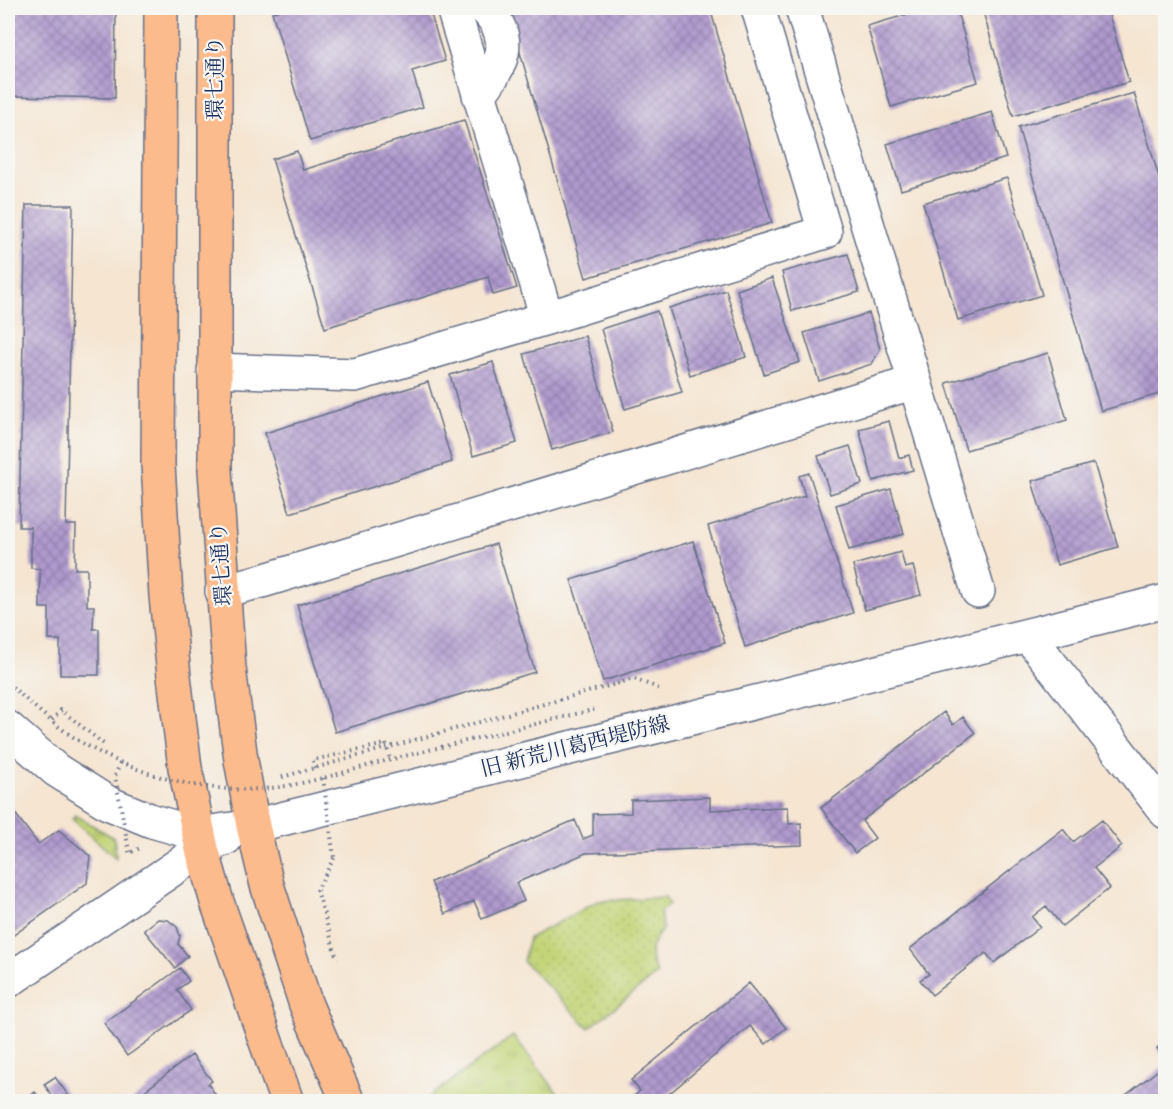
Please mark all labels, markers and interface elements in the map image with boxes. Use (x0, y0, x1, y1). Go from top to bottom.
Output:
street label: 環七通り (202, 36, 228, 120)
street label: 環七通り (205, 521, 237, 607)
street label: 旧 新荒川葛西堤防線 (478, 710, 672, 782)

